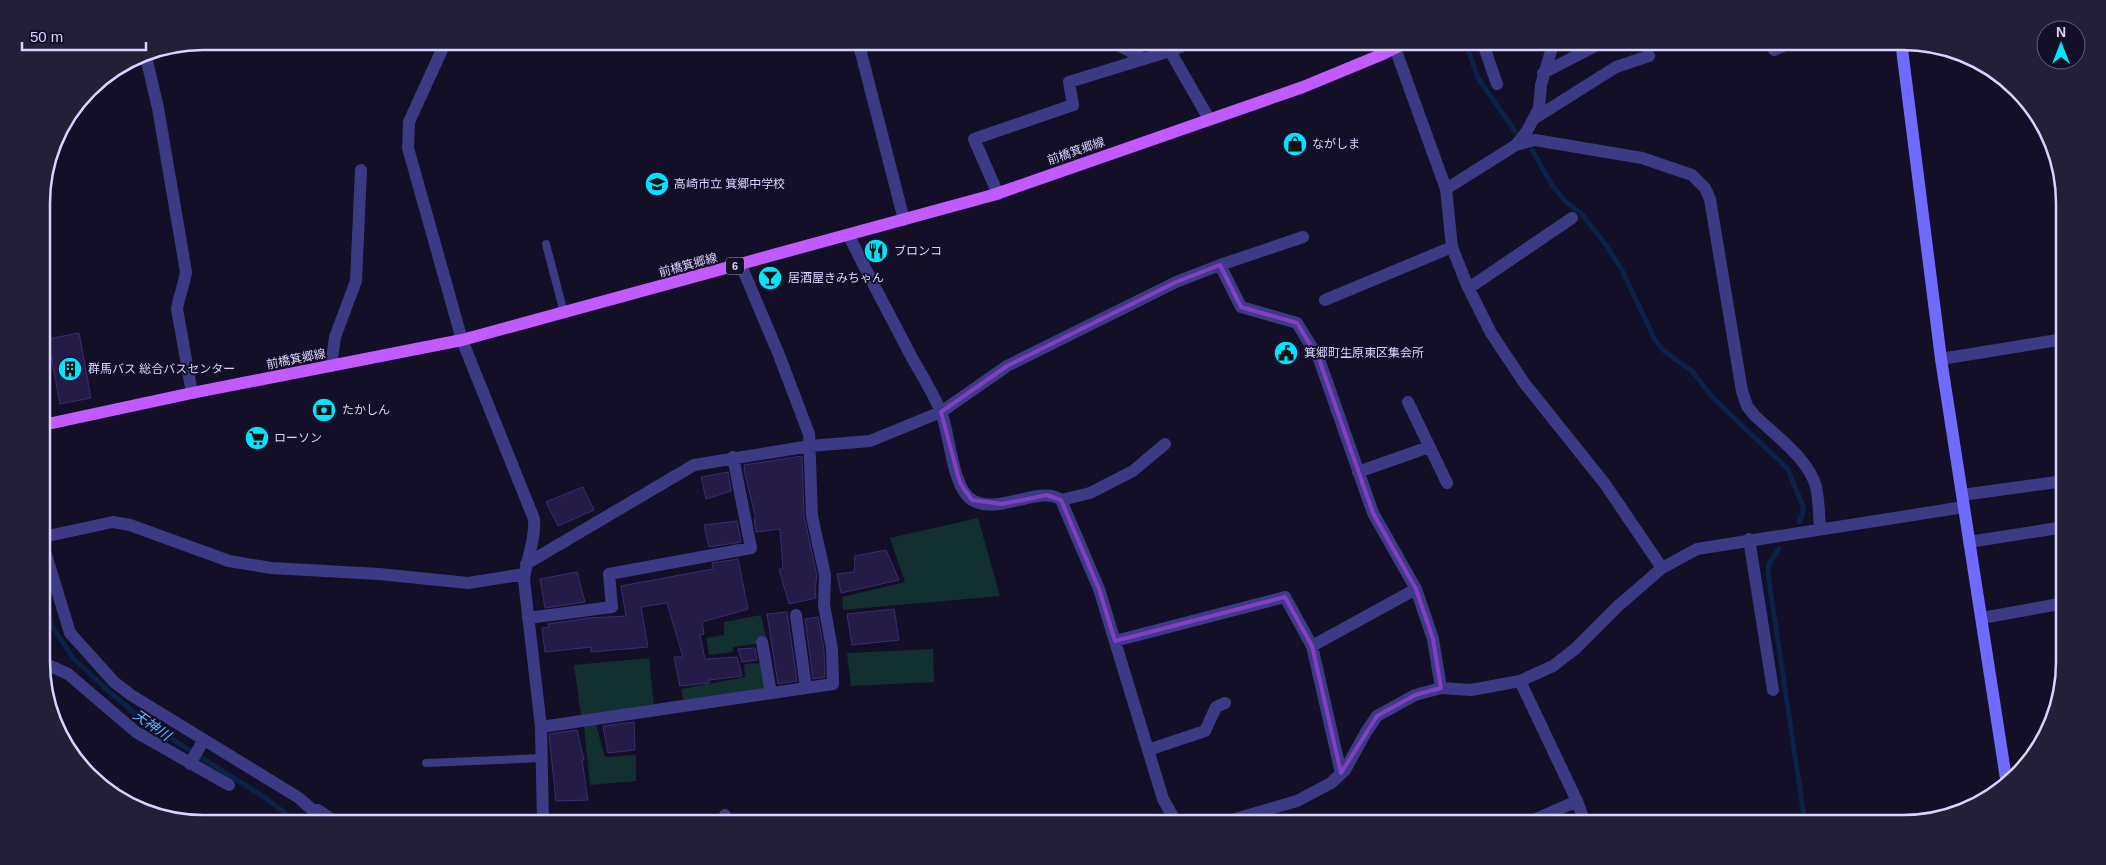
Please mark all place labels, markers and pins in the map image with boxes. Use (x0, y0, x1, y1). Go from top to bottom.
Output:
shop icon: ながしま (1282, 131, 1308, 157)
place label: ながしま (1312, 137, 1360, 151)
school or university icon: 高崎市立 箕郷中学校 (644, 171, 670, 197)
place label: 高崎市立 箕郷中学校 (674, 177, 785, 191)
restaurant icon: ブロンコ (863, 238, 889, 264)
place label: ブロンコ (894, 244, 942, 258)
bar icon: 居酒屋きみちゃん (757, 265, 783, 291)
place label: 居酒屋きみちゃん (788, 271, 884, 285)
public building icon: 箕郷町生原東区集会所 (1273, 340, 1299, 366)
place label: 箕郷町生原東区集会所 (1304, 346, 1424, 360)
building icon: 群馬バス 総合バスセンター (57, 356, 83, 382)
place label: 群馬バス 総合バスセンター (88, 362, 235, 376)
bank icon: たかしん (311, 397, 337, 423)
place label: たかしん (342, 403, 390, 417)
supermarket icon: ローソン (244, 425, 270, 451)
place label: ローソン (274, 431, 322, 445)

